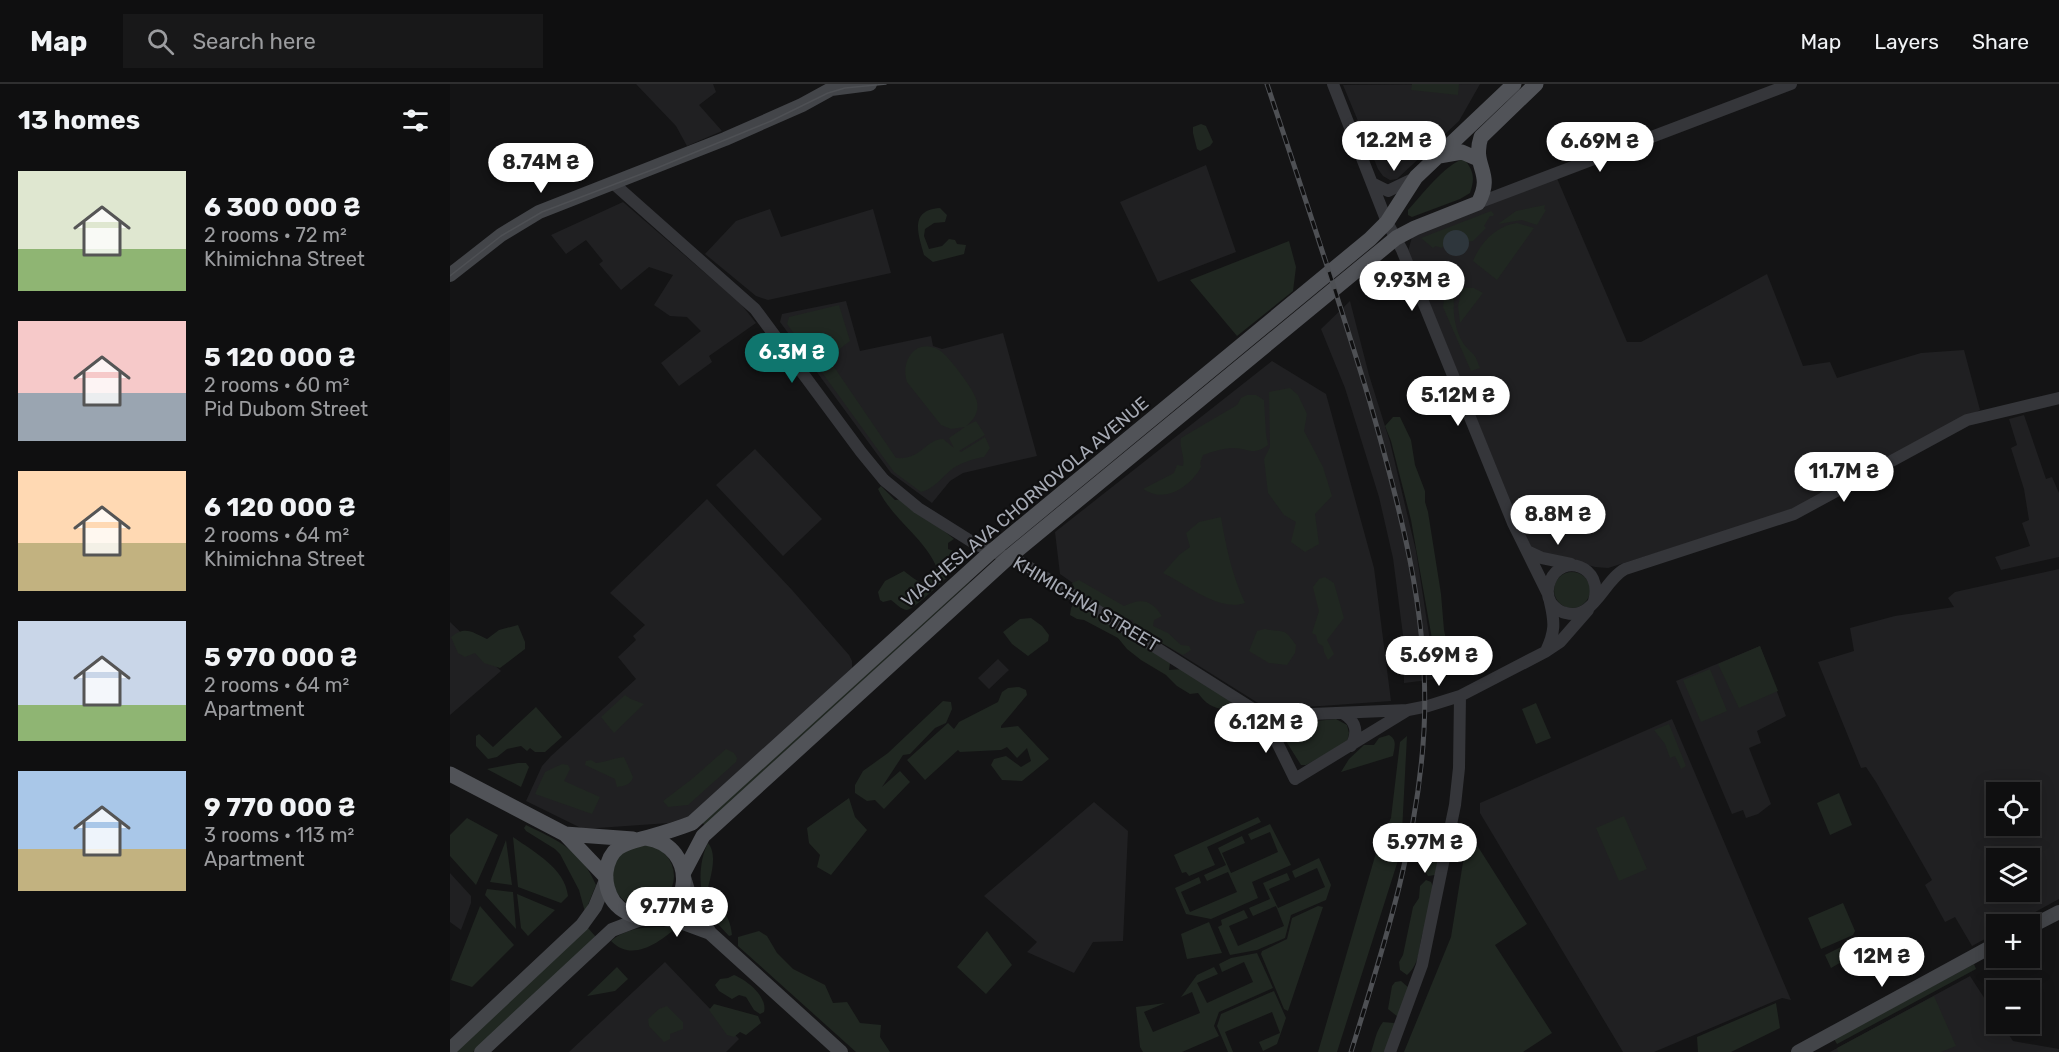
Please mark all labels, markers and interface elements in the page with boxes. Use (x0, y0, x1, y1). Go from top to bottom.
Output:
search box (123, 14, 543, 68)
text: Map (30, 25, 87, 58)
icon: search (144, 25, 177, 58)
text: Search here (192, 28, 316, 55)
text: Map (1800, 29, 1841, 54)
text: Layers (1874, 29, 1939, 54)
text: Share (1972, 29, 2029, 54)
icon: filters (399, 104, 432, 137)
text: 13 homes (18, 105, 140, 136)
pin: 12.2M ₴ (1339, 121, 1449, 172)
pin: 6.69M ₴ (1545, 122, 1655, 173)
text: 12.2M ₴ (1356, 128, 1432, 152)
text: 6.69M ₴ (1561, 129, 1639, 153)
pin: 8.74M ₴ (486, 143, 596, 194)
text: 8.74M ₴ (502, 150, 580, 174)
text: 6 300 000 ₴ (204, 192, 361, 223)
icon: home (66, 195, 138, 267)
text: 2 rooms · 72 m² (204, 223, 347, 247)
text: Khimichna Street (204, 247, 365, 271)
pin: 9.93M ₴ (1357, 261, 1467, 312)
text: 9.93M ₴ (1374, 268, 1450, 292)
pin: 6.3M ₴ (743, 333, 841, 384)
text: 6.3M ₴ (759, 340, 825, 364)
text: 5 120 000 ₴ (204, 342, 356, 373)
icon: home (66, 345, 138, 417)
text: 2 rooms · 60 m² (204, 373, 350, 397)
pin: 5.12M ₴ (1403, 376, 1513, 427)
text: 5.12M ₴ (1421, 383, 1495, 407)
street label: VIACHESLAVA CHORNOVOLA AVENUE (897, 392, 1153, 612)
text: Pid Dubom Street (204, 397, 368, 421)
pin: 11.7M ₴ (1789, 452, 1899, 503)
text: 11.7M ₴ (1809, 459, 1879, 483)
text: 6 120 000 ₴ (204, 492, 356, 523)
icon: home (66, 495, 138, 567)
pin: 8.8M ₴ (1509, 495, 1607, 546)
text: 8.8M ₴ (1525, 502, 1591, 526)
text: 2 rooms · 64 m² (204, 523, 349, 547)
text: Khimichna Street (204, 547, 365, 571)
street label: KHIMICHNA STREET (1009, 552, 1163, 656)
pin: 5.69M ₴ (1384, 636, 1494, 687)
text: 5 970 000 ₴ (204, 642, 357, 673)
text: 5.69M ₴ (1400, 643, 1478, 667)
icon: home (66, 645, 138, 717)
text: 2 rooms · 64 m² (204, 673, 349, 697)
text: Apartment (204, 697, 305, 721)
pin: 6.12M ₴ (1211, 703, 1321, 754)
text: 6.12M ₴ (1229, 710, 1303, 734)
map controls (1986, 782, 2040, 1034)
button: locate (1986, 782, 2040, 836)
text: 9 770 000 ₴ (204, 792, 355, 823)
icon: home (66, 795, 138, 867)
text: 3 rooms · 113 m² (204, 823, 354, 847)
pin: 5.97M ₴ (1370, 823, 1480, 874)
text: 5.97M ₴ (1387, 830, 1463, 854)
text: Apartment (204, 847, 305, 871)
button: layers (1986, 848, 2040, 902)
pin: 9.77M ₴ (622, 887, 732, 938)
text: 9.77M ₴ (640, 894, 714, 918)
button: + (1986, 914, 2040, 968)
pin: 12M ₴ (1840, 937, 1924, 988)
text: 12M ₴ (1853, 944, 1911, 968)
button: − (1986, 980, 2040, 1034)

